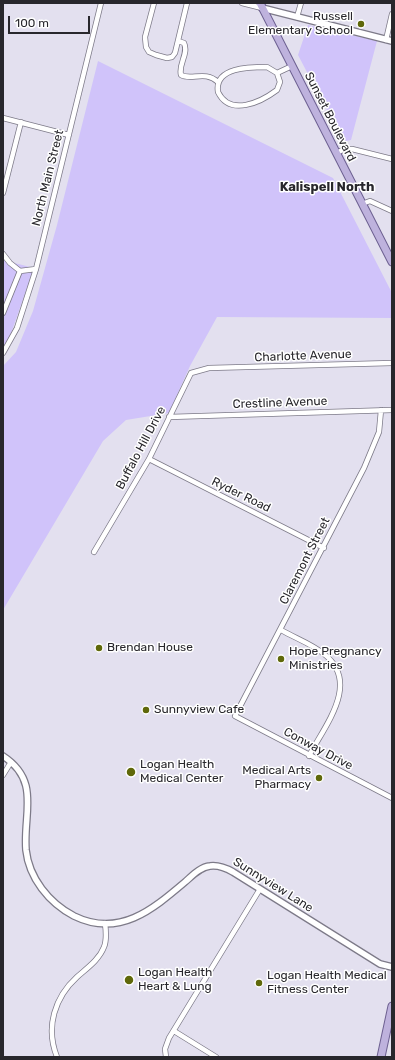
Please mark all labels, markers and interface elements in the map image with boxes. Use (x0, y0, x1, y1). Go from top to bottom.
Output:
scale bar (10, 8, 92, 34)
place label: Russell Elementary School (248, 10, 353, 38)
text: 100 m (15, 16, 49, 30)
marker: Russell Elementary School (356, 19, 366, 29)
street label: Sunset Boulevard (301, 70, 359, 164)
street label: North Main Street (29, 128, 67, 228)
district label: Kalispell North (280, 179, 374, 195)
street label: Charlotte Avenue (254, 347, 352, 365)
street label: Crestline Avenue (232, 394, 328, 412)
street label: Buffalo Hill Drive (113, 404, 169, 492)
street label: Ryder Road (209, 474, 273, 516)
street label: Claremont Street (277, 515, 333, 607)
place label: Brendan House (107, 641, 193, 655)
marker: Brendan House (94, 643, 104, 653)
place label: Hope Pregnancy Ministries (289, 645, 382, 673)
marker: Hope Pregnancy Ministries (276, 654, 286, 664)
place label: Sunnyview Cafe (154, 703, 244, 717)
marker: Sunnyview Cafe (141, 705, 151, 715)
street label: Conway Drive (281, 725, 355, 773)
place label: Logan Health Medical Center (140, 758, 223, 786)
place label: Medical Arts Pharmacy (242, 764, 311, 792)
marker: Logan Health Medical Center (125, 766, 137, 778)
marker: Medical Arts Pharmacy (314, 773, 324, 783)
street label: Sunnyview Lane (230, 855, 316, 915)
place label: Logan Health Heart & Lung (138, 966, 212, 994)
place label: Logan Health Medical Fitness Center (267, 969, 387, 997)
marker: Logan Health Heart & Lung (123, 974, 135, 986)
marker: Logan Health Medical Fitness Center (254, 978, 264, 988)

